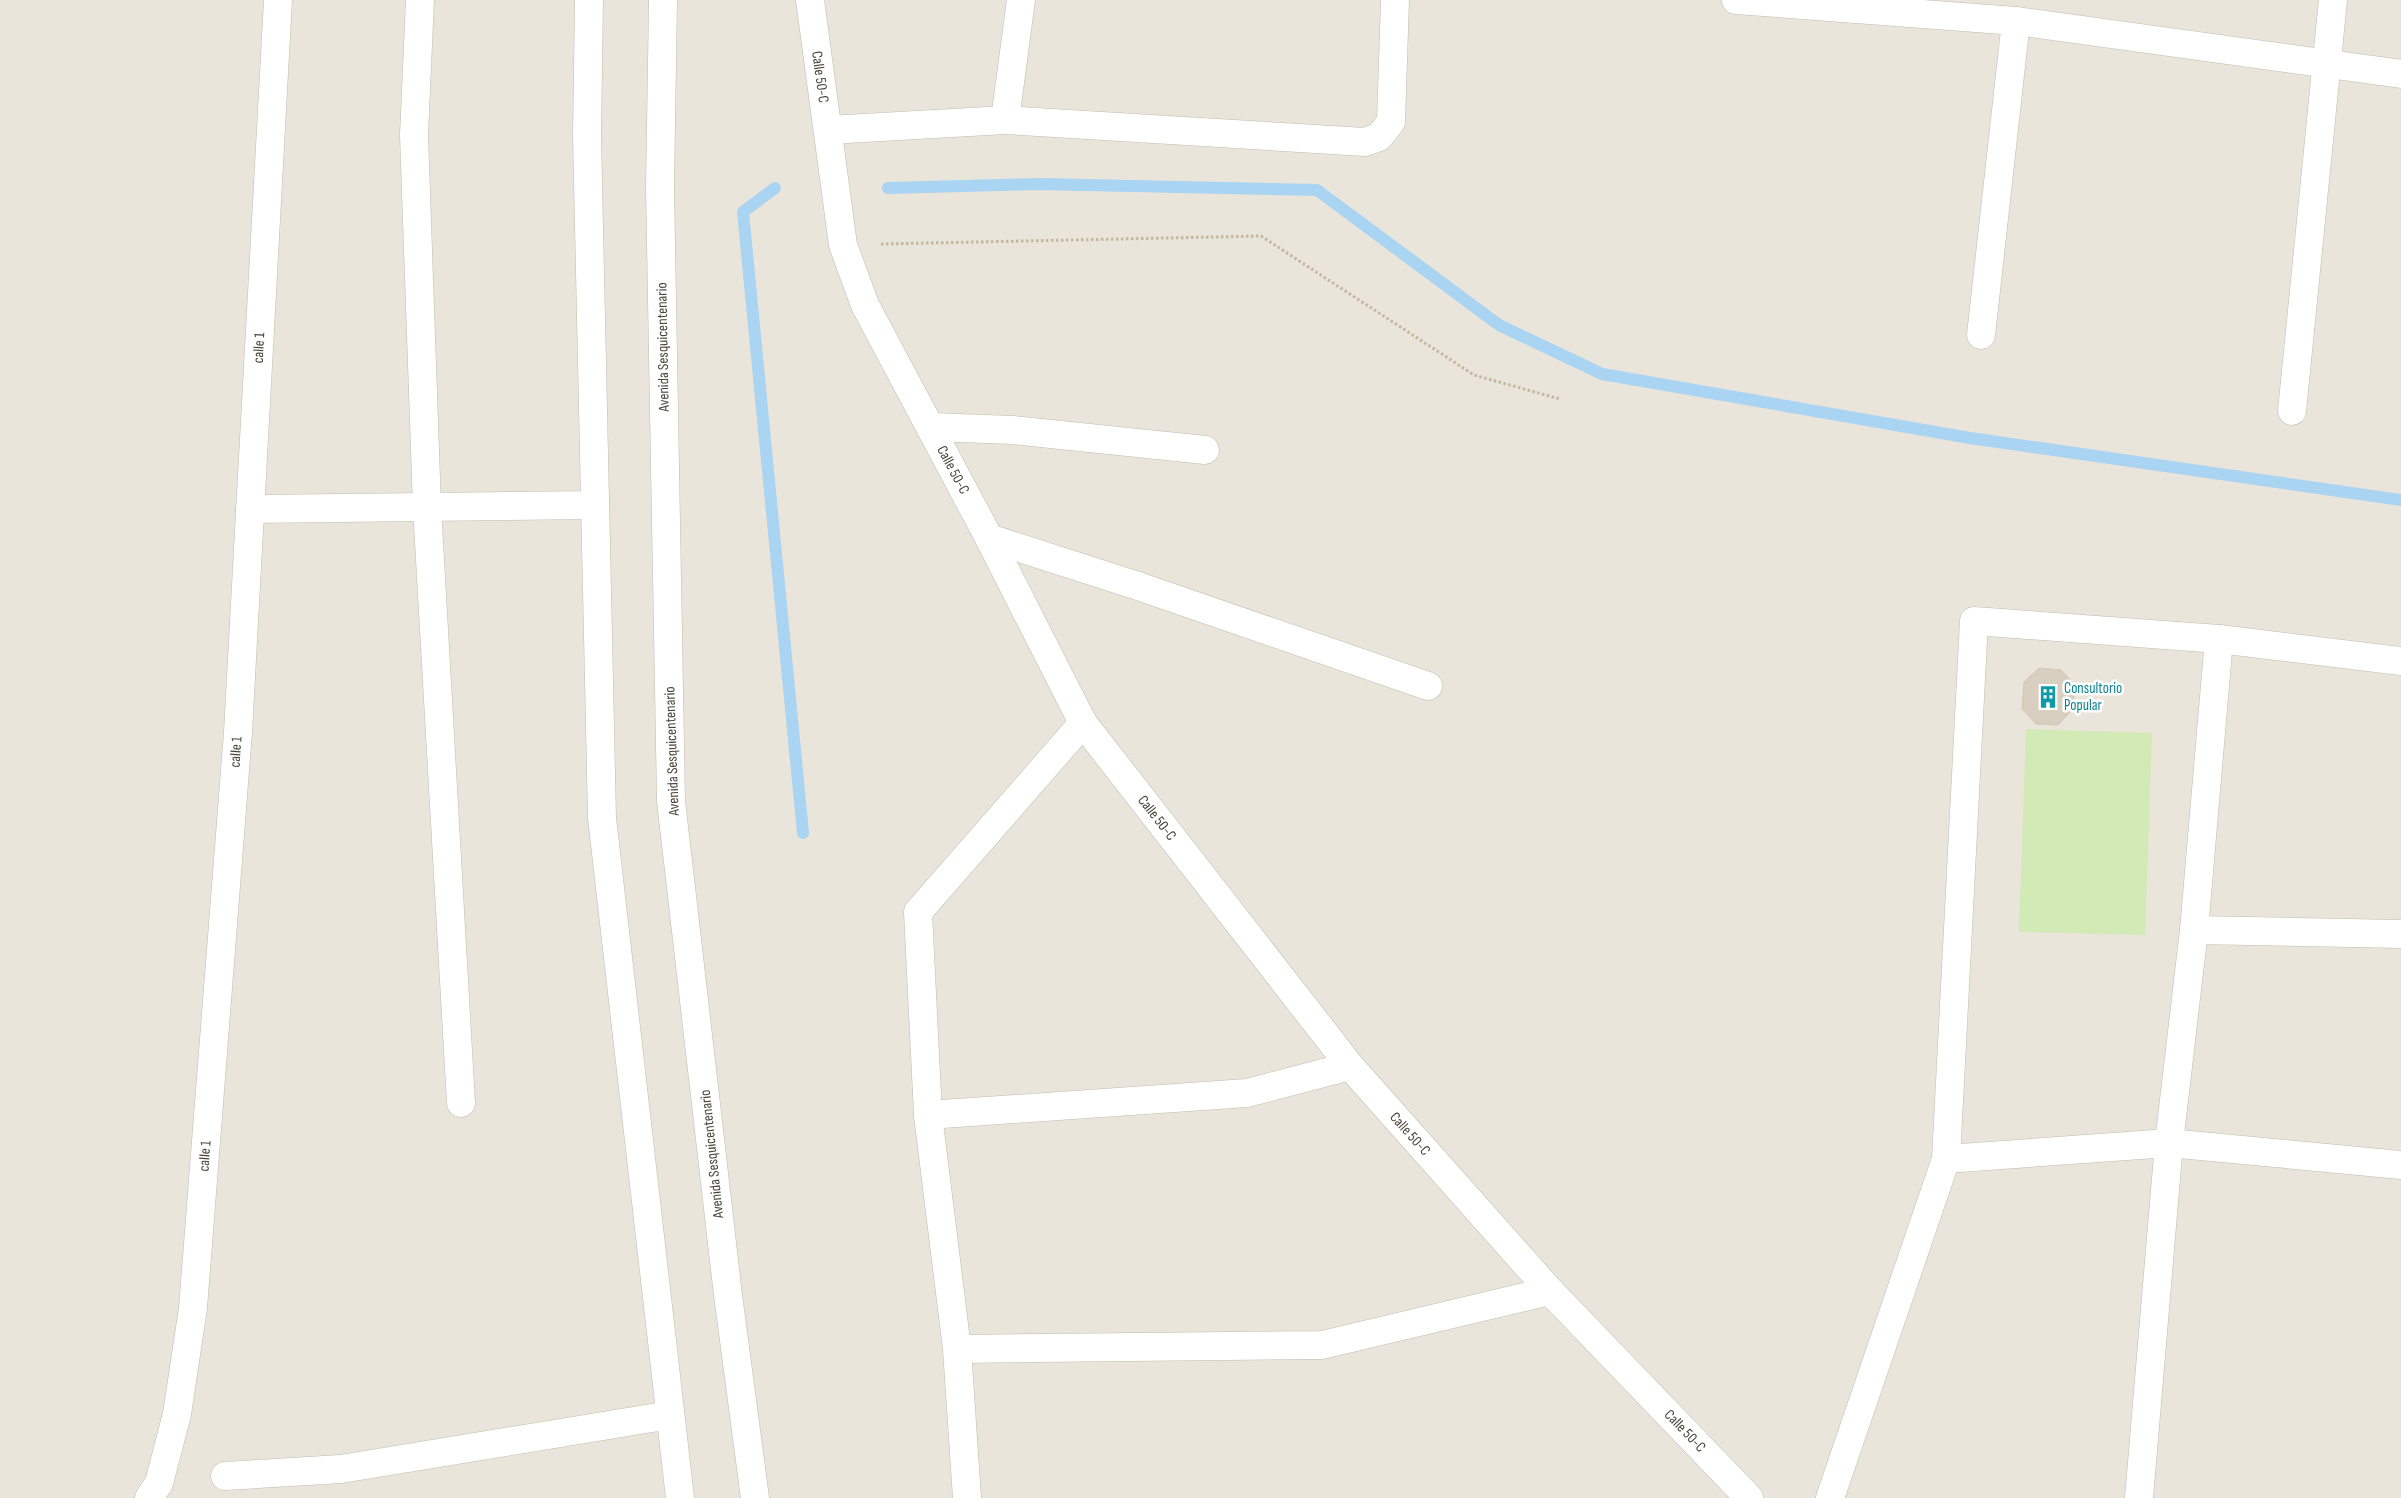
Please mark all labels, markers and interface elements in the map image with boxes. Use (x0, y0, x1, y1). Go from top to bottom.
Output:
street label: Calle 50-C (807, 50, 833, 104)
street label: Avenida Sesquicentenario (652, 282, 674, 413)
street label: calle 1 (249, 331, 269, 364)
street label: Calle 50-C (932, 442, 974, 498)
place label: Consultorio Popular (2064, 679, 2122, 715)
building icon: Consultorio Popular (2035, 684, 2061, 710)
street label: Avenida Sesquicentenario (660, 686, 684, 817)
street label: calle 1 (225, 735, 247, 768)
street label: Calle 50-C (1133, 792, 1181, 844)
street label: Avenida Sesquicentenario (696, 1089, 728, 1220)
street label: Calle 50-C (1385, 1108, 1435, 1160)
street label: calle 1 (194, 1139, 216, 1172)
street label: Calle 50-C (1660, 1406, 1710, 1456)

